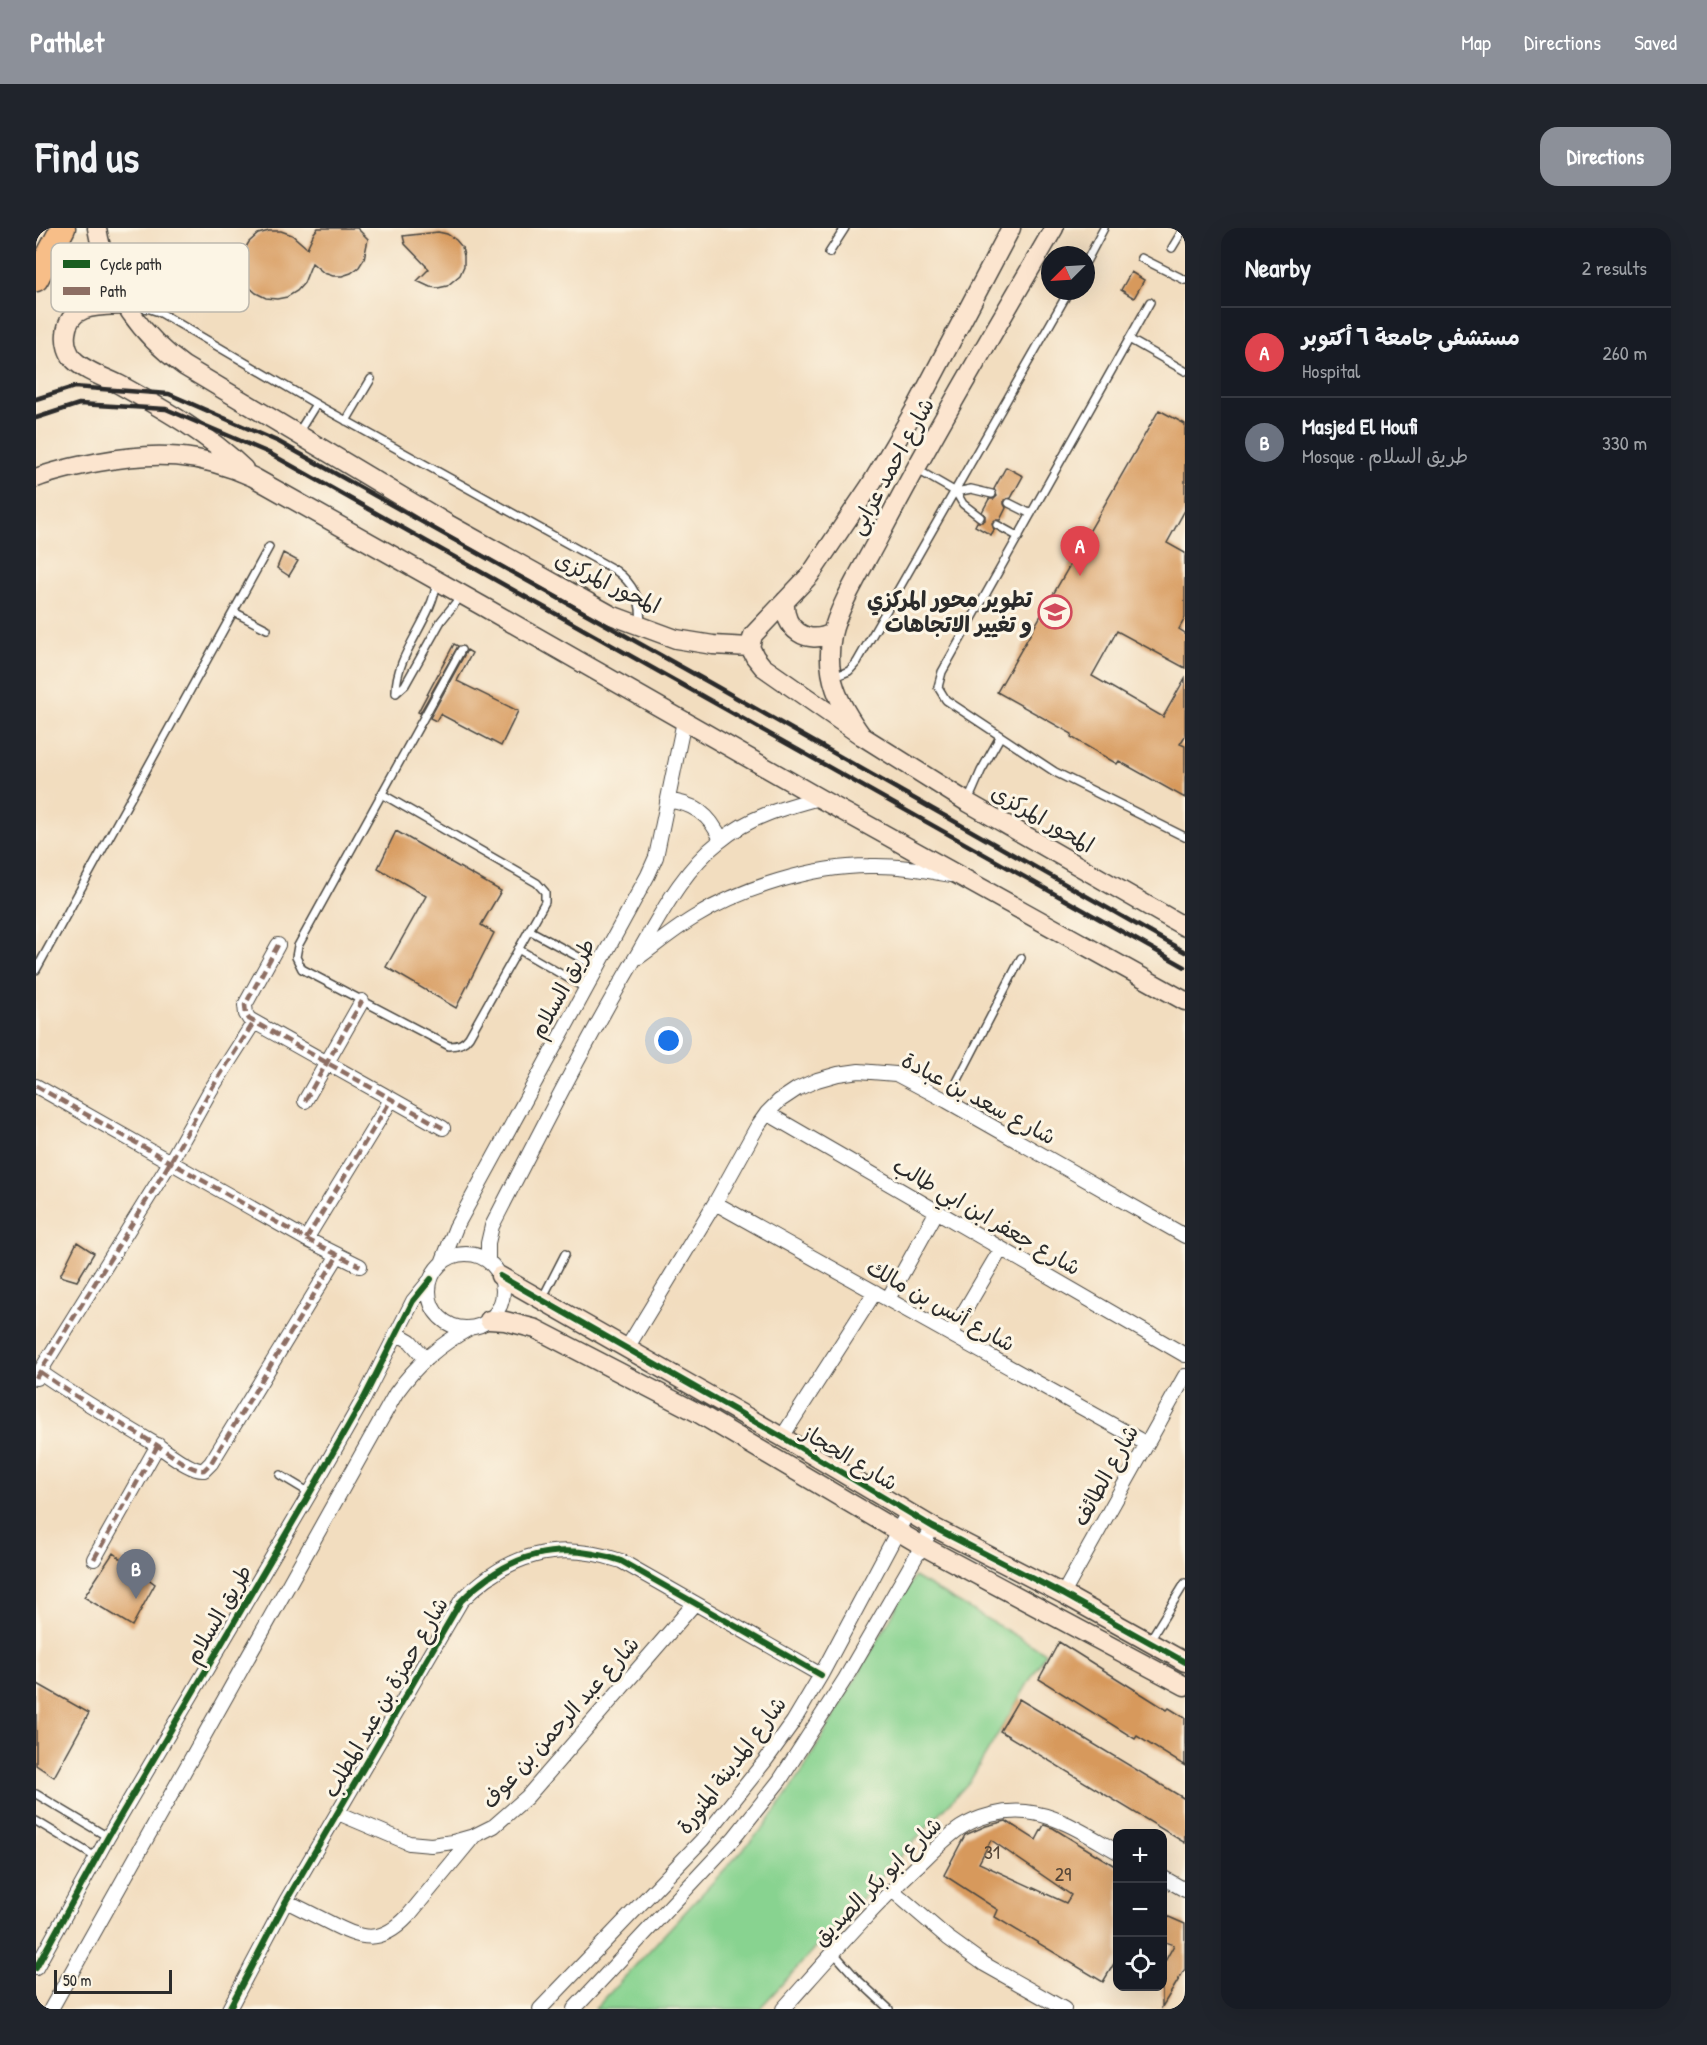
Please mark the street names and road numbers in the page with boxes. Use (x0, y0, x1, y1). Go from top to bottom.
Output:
street label: شارع احمد عرابى (841, 392, 942, 540)
street label: المحور المركزى (550, 544, 666, 620)
street label: المحور المركزى (986, 776, 1100, 860)
street label: طريق السلام (522, 933, 604, 1044)
street label: شارع سعد بن عبادة (896, 1045, 1061, 1152)
street label: شارع جعفر ابن ابي طالب (885, 1150, 1087, 1287)
street label: شارع أنس بن مالك (861, 1252, 1021, 1359)
street label: شارع الحجاز (794, 1416, 904, 1498)
street label: شارع الطائف (1065, 1419, 1146, 1532)
street label: طريق السلام (177, 1559, 260, 1670)
street label: شارع حمزة بن عبد المطلب (315, 1591, 456, 1803)
street label: شارع عبد الرحمن بن عوف (474, 1629, 646, 1815)
street label: شارع المدينة المنورة (669, 1690, 794, 1841)
street label: شارع ابو بكر الصديق (806, 1810, 949, 1953)

